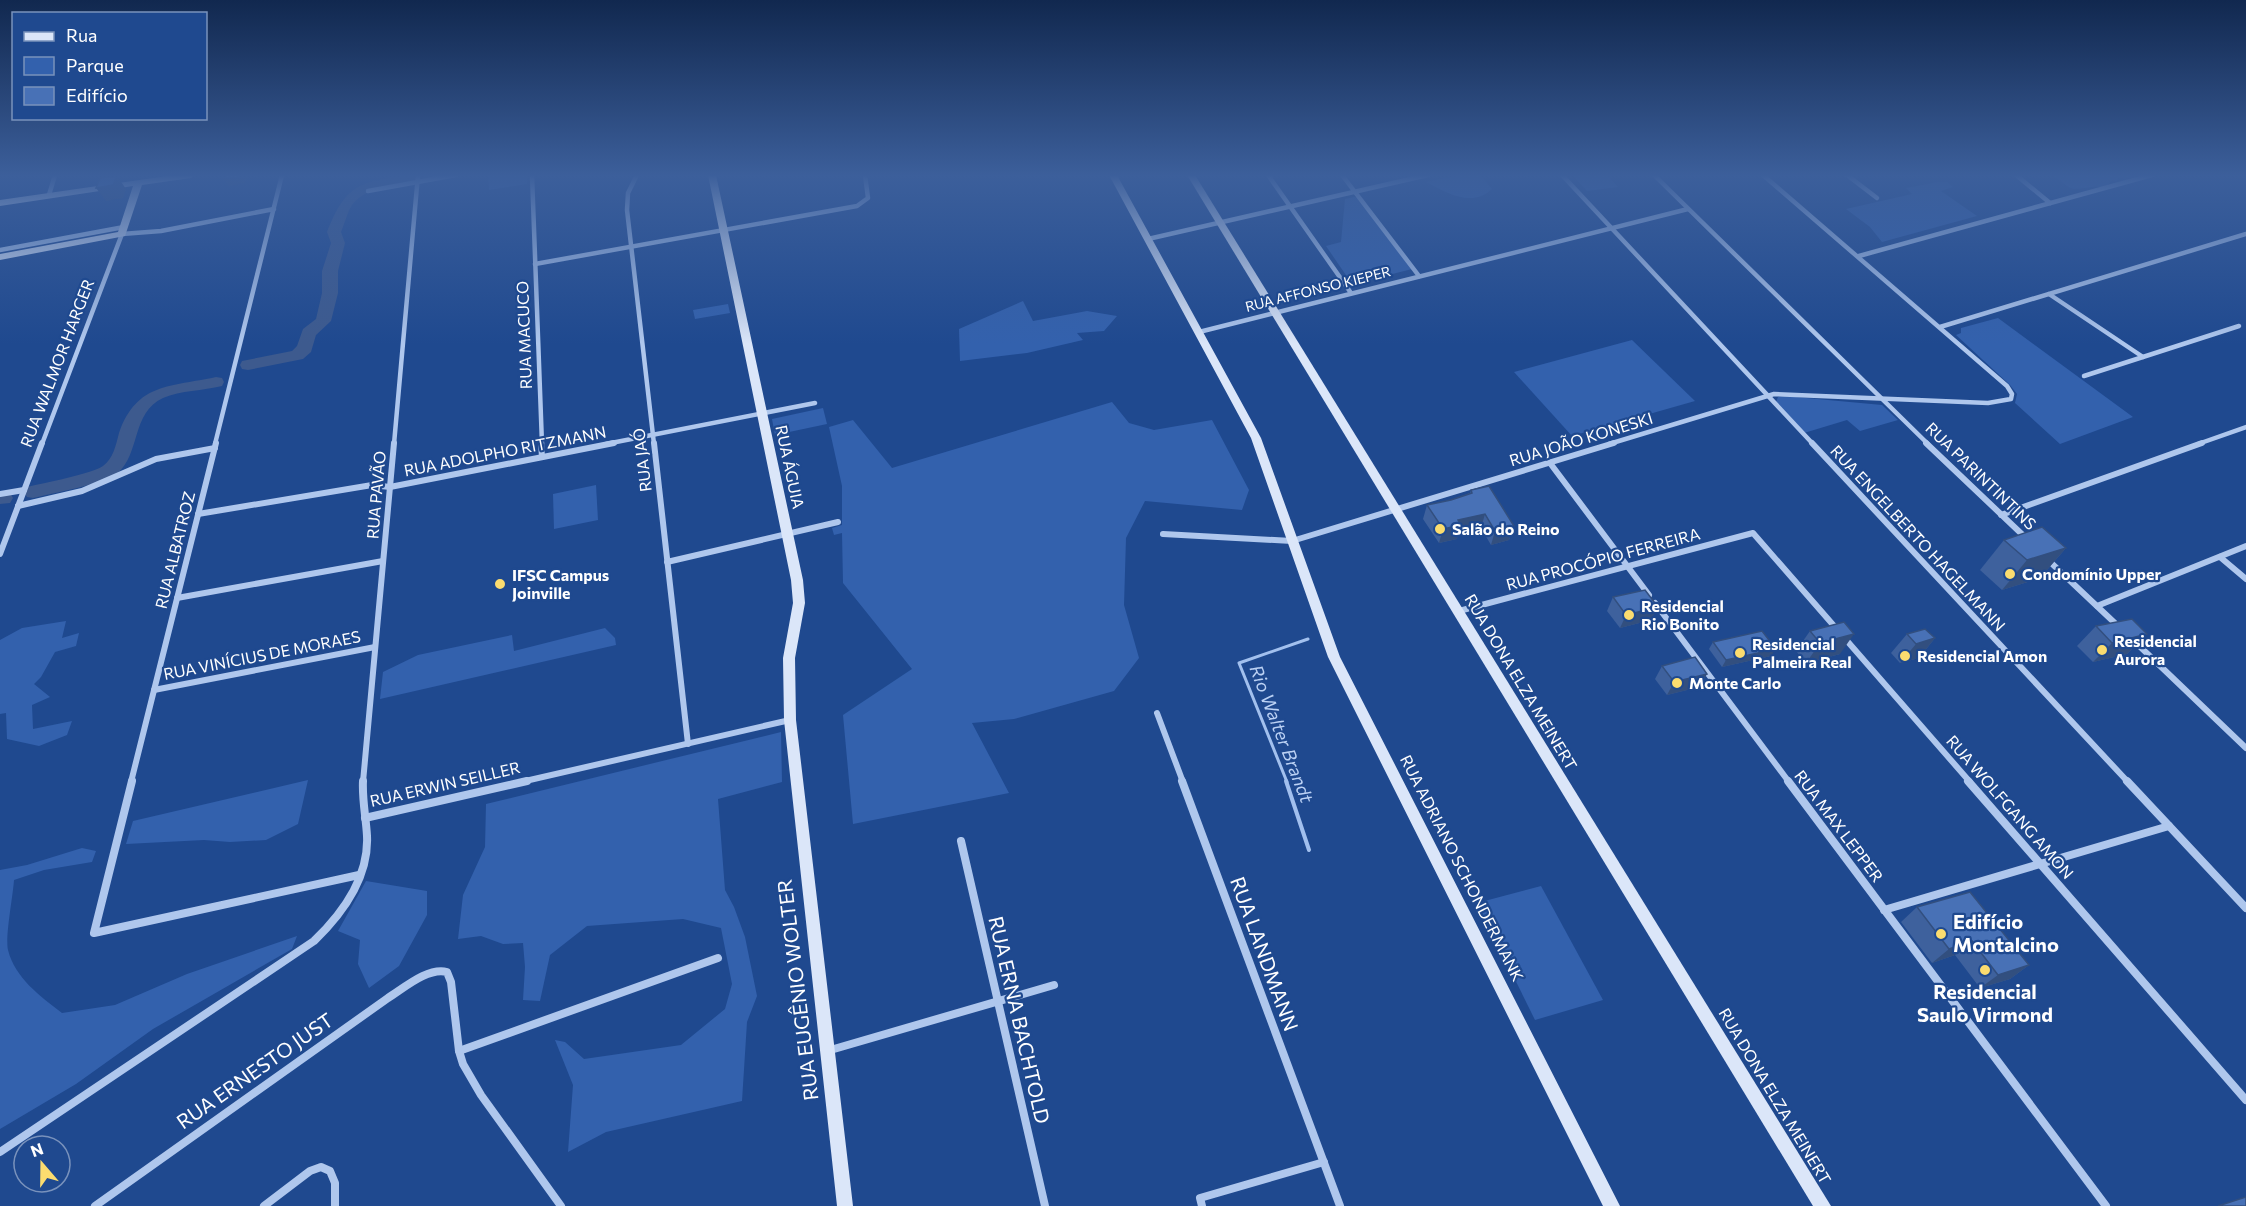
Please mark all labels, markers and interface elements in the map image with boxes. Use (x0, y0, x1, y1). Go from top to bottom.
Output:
legend (12, 12, 207, 120)
text: Rua (66, 24, 97, 46)
text: Parque (66, 54, 124, 76)
text: Edifício (66, 84, 128, 106)
street label: RUA AFFONSO KIEPER (1243, 262, 1392, 315)
street label: RUA WALMOR HARGER (16, 276, 97, 450)
street label: RUA MACUCO (512, 281, 535, 389)
street label: RUA JOÃO KONESKI (1507, 408, 1655, 469)
street label: RUA PARINTINTINS (1922, 418, 2041, 533)
street label: RUA ADOLPHO RITZMANN (402, 422, 608, 479)
street label: RUA ÁGUIA (772, 423, 809, 511)
street label: RUA JAÓ (628, 427, 655, 493)
street label: RUA ENGELBERTO HAGELMANN (1827, 441, 2010, 635)
street label: RUA PAVÃO (362, 450, 389, 540)
street label: RUA ALBATROZ (151, 489, 198, 610)
place label: Salão do Reino (1452, 519, 1560, 538)
marker: Salão do Reino (1433, 522, 1447, 536)
street label: RUA PROCÓPIO FERREIRA (1504, 523, 1702, 594)
place label: Condomínio Upper (2022, 564, 2161, 583)
place label: IFSC Campus Joinville (512, 565, 609, 602)
marker: Condomínio Upper (2003, 567, 2017, 581)
marker: IFSC Campus Joinville (493, 577, 507, 591)
street label: RUA DONA ELZA MEINERT (1461, 590, 1582, 773)
place label: Residencial Rio Bonito (1641, 596, 1724, 633)
marker: Residencial Rio Bonito (1622, 608, 1636, 622)
street label: RUA VINÍCIUS DE MORAES (162, 626, 362, 683)
place label: Residencial Aurora (2114, 631, 2197, 668)
place label: Residencial Palmeira Real (1752, 634, 1852, 671)
marker: Residencial Aurora (2095, 643, 2109, 657)
marker: Residencial Palmeira Real (1733, 646, 1747, 660)
place label: Residencial Amon (1917, 646, 2047, 665)
marker: Residencial Amon (1898, 649, 1912, 663)
water label: Rio Walter Brandt (1246, 662, 1319, 806)
place label: Monte Carlo (1689, 673, 1782, 692)
marker: Monte Carlo (1670, 676, 1684, 690)
street label: RUA WOLFGANG AMON (1943, 731, 2078, 882)
street label: RUA ADRIANO SCHONDERMANK (1397, 751, 1528, 984)
street label: RUA ERWIN SEILLER (368, 757, 522, 810)
street label: RUA MAX LEPPER (1791, 766, 1888, 886)
street label: RUA LANDMANN (1226, 873, 1304, 1034)
street label: RUA EUGÊNIO WOLTER (772, 878, 822, 1102)
place label: Edifício Montalcino (1953, 909, 2059, 956)
street label: RUA ERNA BACHTOLD (984, 914, 1056, 1126)
marker: Edifício Montalcino (1934, 927, 1948, 941)
marker: Residencial Saulo Virmond (1978, 963, 1992, 977)
place label: Residencial Saulo Virmond (1917, 979, 2053, 1026)
street label: RUA DONA ELZA MEINERT (1715, 1004, 1836, 1187)
street label: RUA ERNESTO JUST (172, 1007, 337, 1133)
north arrow (12, 1134, 72, 1194)
text: N (28, 1138, 46, 1160)

